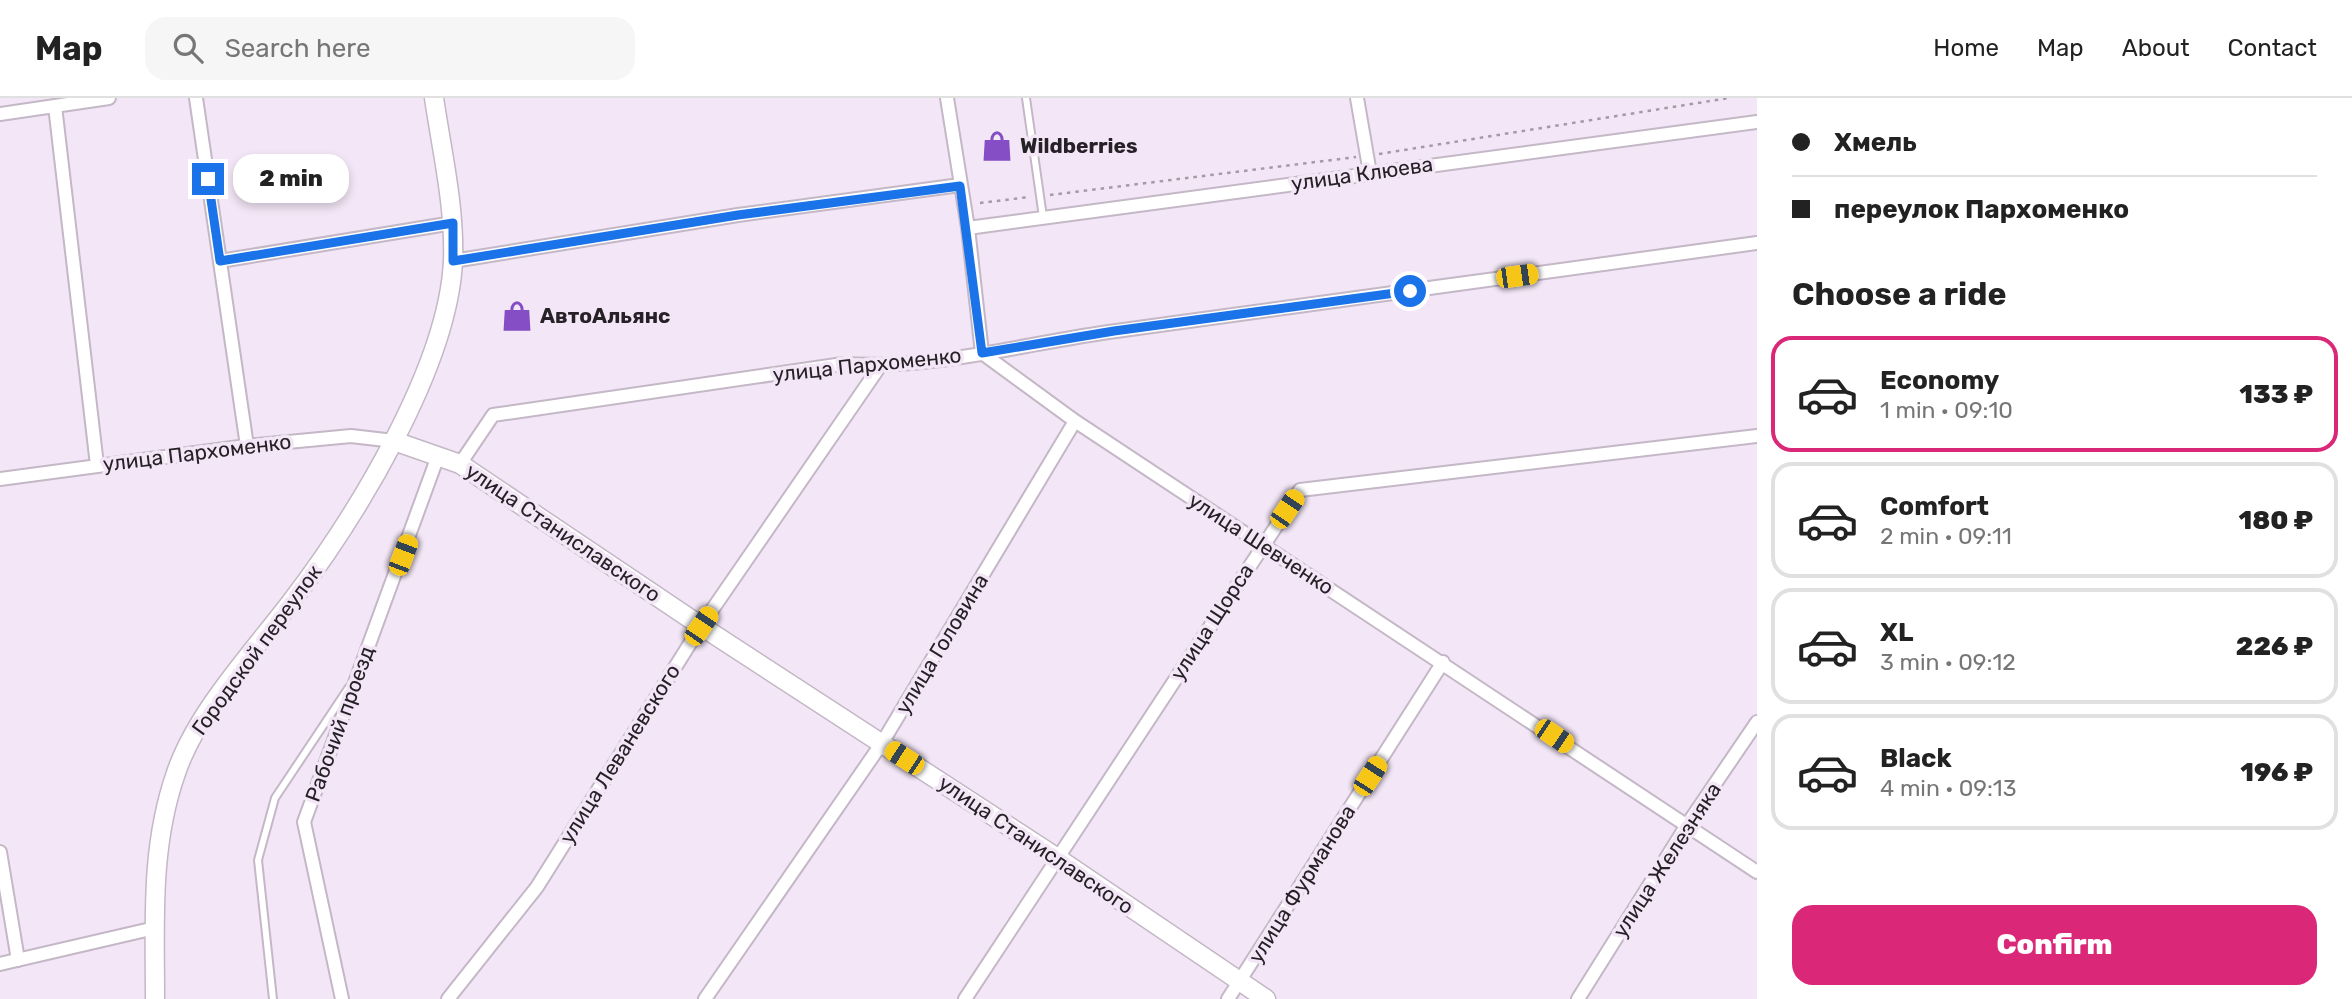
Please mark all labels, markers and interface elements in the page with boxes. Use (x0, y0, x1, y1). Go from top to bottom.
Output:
search box (145, 17, 635, 80)
text: Map (35, 29, 103, 68)
icon: search (169, 29, 207, 67)
text: Search here (225, 33, 370, 64)
text: Home (1933, 34, 1999, 62)
text: Map (2037, 34, 2084, 62)
text: About (2122, 34, 2190, 62)
text: Contact (2228, 34, 2317, 62)
text: Хмель (1834, 127, 1917, 158)
shop icon: Wildberries (980, 129, 1014, 163)
place label: Wildberries (1020, 133, 1138, 158)
street label: улица Клюева (1289, 151, 1434, 196)
callout: 2 min (232, 154, 348, 204)
route end (192, 163, 224, 195)
text: 2 min (259, 164, 323, 192)
text: переулок Пархоменко (1834, 194, 2129, 225)
car (1495, 263, 1540, 289)
route start (1394, 275, 1426, 307)
text: Choose a ride (1792, 275, 2006, 313)
shop icon: АвтоАльянс (500, 299, 534, 333)
place label: АвтоАльянс (540, 303, 670, 328)
street label: улица Пархоменко (771, 342, 963, 387)
icon: car (1796, 363, 1859, 426)
text: Economy (1880, 365, 1999, 396)
text: 133 ₽ (2239, 379, 2313, 410)
text: 1 min · 09:10 (1880, 396, 2013, 424)
street label: улица Пархоменко (101, 429, 293, 476)
street label: улица Станиславского (461, 458, 666, 607)
car (1267, 486, 1308, 532)
street label: улица Шевченко (1184, 487, 1339, 600)
icon: car (1796, 489, 1859, 552)
text: Comfort (1880, 491, 1989, 522)
text: 180 ₽ (2239, 505, 2313, 536)
text: 2 min · 09:11 (1880, 522, 2012, 550)
car (386, 532, 421, 578)
street label: улица Щорса (1165, 559, 1258, 685)
street label: Городской переулок (186, 560, 327, 740)
street label: улица Головина (890, 569, 993, 718)
car (681, 603, 722, 649)
icon: car (1796, 615, 1859, 678)
text: XL (1880, 617, 1913, 648)
text: 226 ₽ (2236, 631, 2313, 662)
street label: Рабочий проезд (300, 643, 379, 805)
text: 3 min · 09:12 (1880, 648, 2016, 676)
street label: улица Леваневского (554, 659, 685, 848)
car (1531, 716, 1578, 756)
car (881, 738, 928, 778)
icon: car (1796, 741, 1859, 804)
text: Black (1880, 743, 1952, 774)
car (1350, 753, 1391, 799)
text: 196 ₽ (2240, 757, 2313, 788)
street label: улица Станиславского (934, 770, 1139, 919)
text: 4 min · 09:13 (1880, 774, 2017, 802)
street label: улица Железняка (1607, 778, 1726, 942)
street label: улица Фурманова (1243, 800, 1360, 967)
button: Confirm (1792, 905, 2317, 985)

